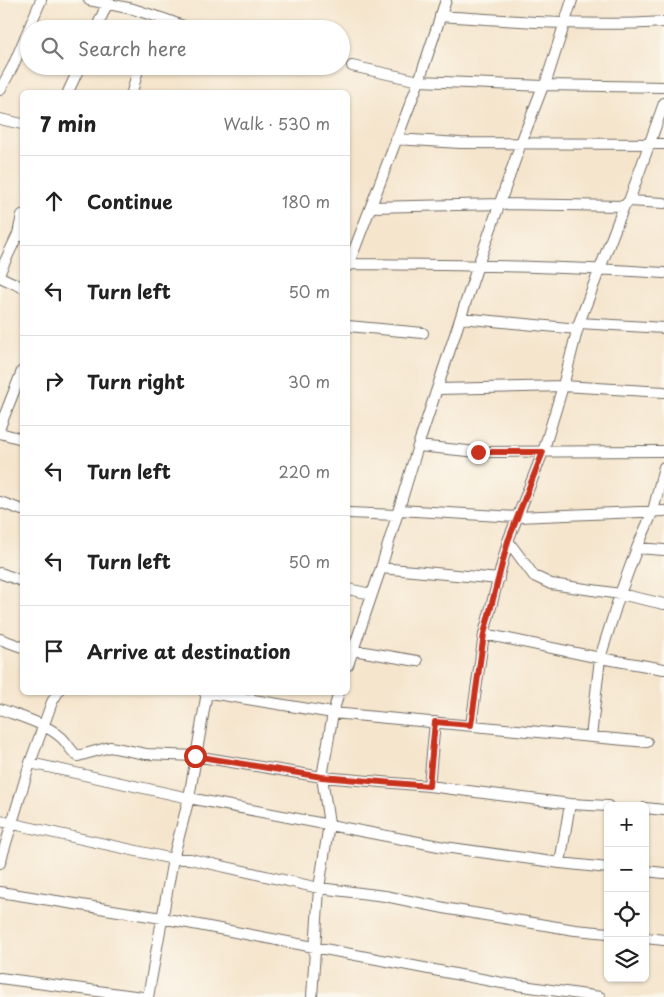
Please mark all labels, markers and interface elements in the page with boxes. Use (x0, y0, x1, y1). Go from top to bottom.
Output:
search box (20, 20, 350, 75)
icon: search (38, 34, 66, 62)
text: Search here (78, 34, 187, 62)
text: 7 min (40, 107, 96, 139)
text: Walk · 530 m (223, 111, 330, 135)
icon: ahead (40, 187, 68, 215)
text: Continue (87, 187, 173, 215)
text: 180 m (282, 189, 330, 213)
icon: left (40, 277, 68, 305)
text: Turn left (87, 277, 171, 305)
text: 50 m (289, 279, 330, 303)
icon: right (40, 367, 68, 395)
text: Turn right (87, 367, 185, 395)
text: 30 m (288, 369, 330, 393)
route end (467, 441, 490, 464)
icon: left (40, 457, 68, 485)
text: Turn left (87, 457, 171, 485)
text: 220 m (279, 459, 330, 483)
icon: left (40, 547, 68, 575)
text: Turn left (87, 547, 171, 575)
text: 50 m (289, 549, 330, 573)
icon: arrive (40, 637, 68, 665)
text: Arrive at destination (87, 637, 291, 665)
route start (184, 745, 207, 768)
map controls (604, 802, 649, 982)
button: + (604, 802, 649, 847)
button: − (604, 847, 649, 892)
button: locate (604, 892, 649, 937)
button: layers (604, 937, 649, 982)

